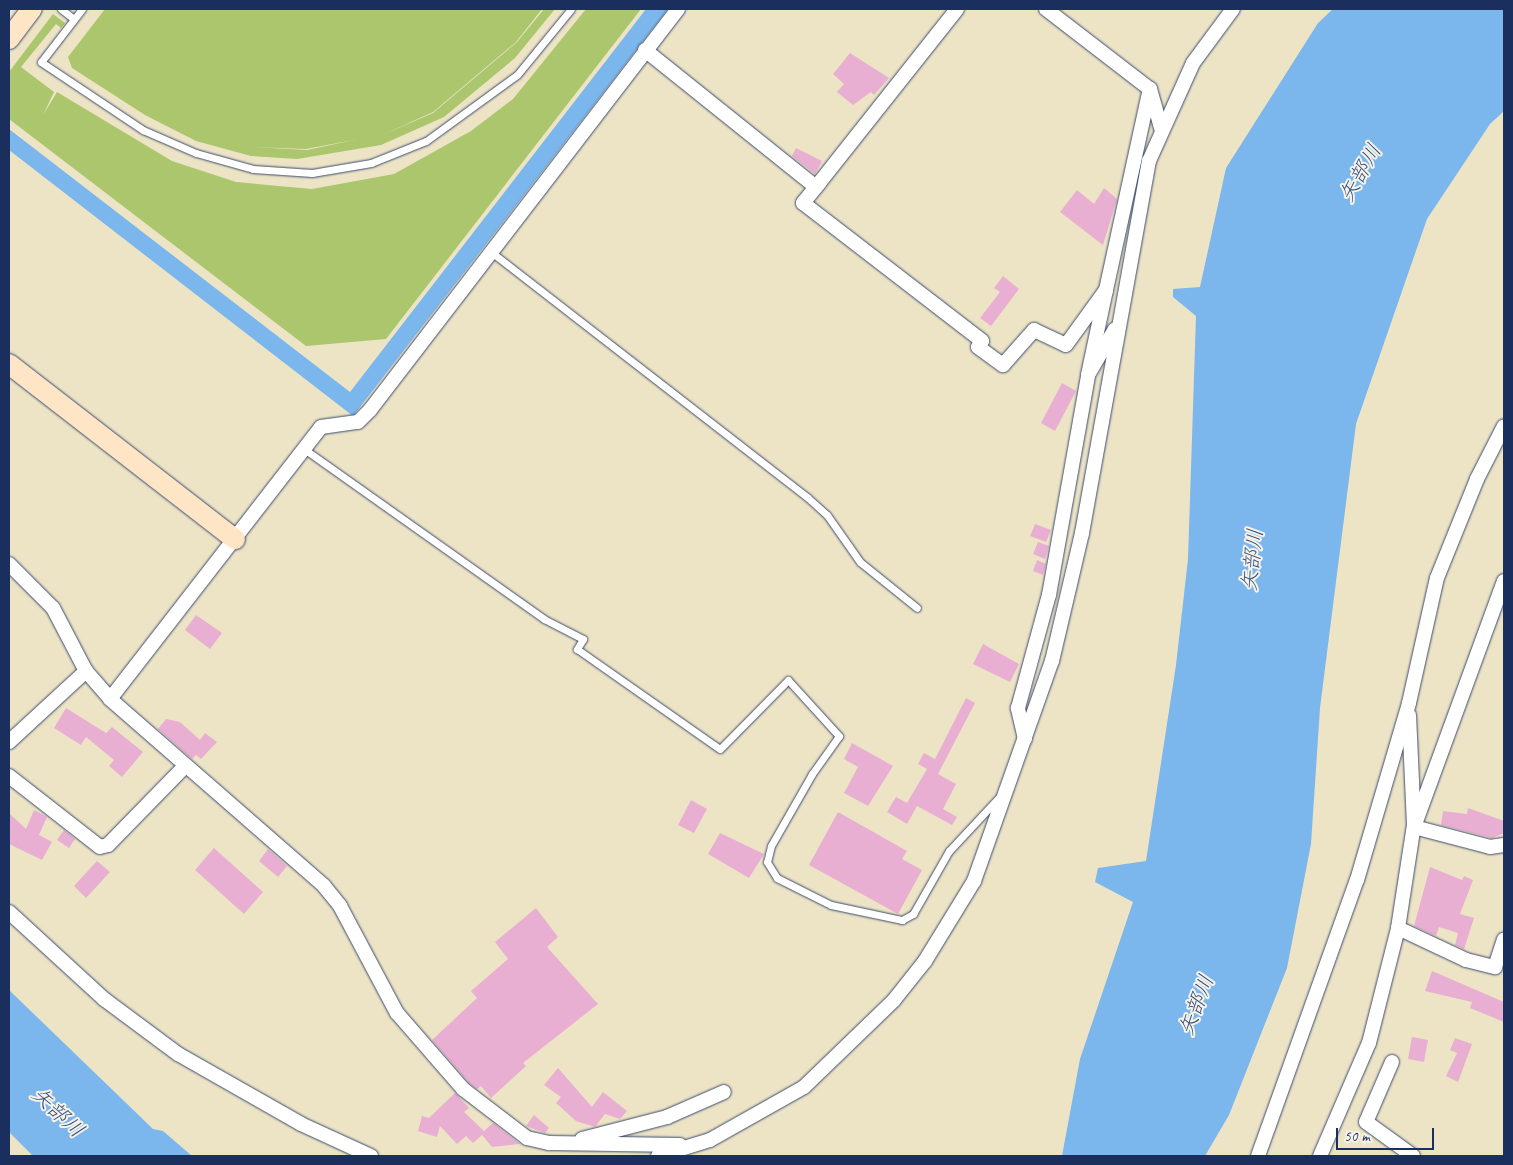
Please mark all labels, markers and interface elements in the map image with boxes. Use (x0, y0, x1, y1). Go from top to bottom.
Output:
water label: 矢部川 (1333, 139, 1387, 207)
water label: 矢部川 (1236, 527, 1268, 593)
water label: 矢部川 (1173, 971, 1219, 1039)
water label: 矢部川 (26, 1081, 90, 1143)
scale bar (1338, 1118, 1436, 1150)
text: 50 m (1344, 1127, 1370, 1146)

